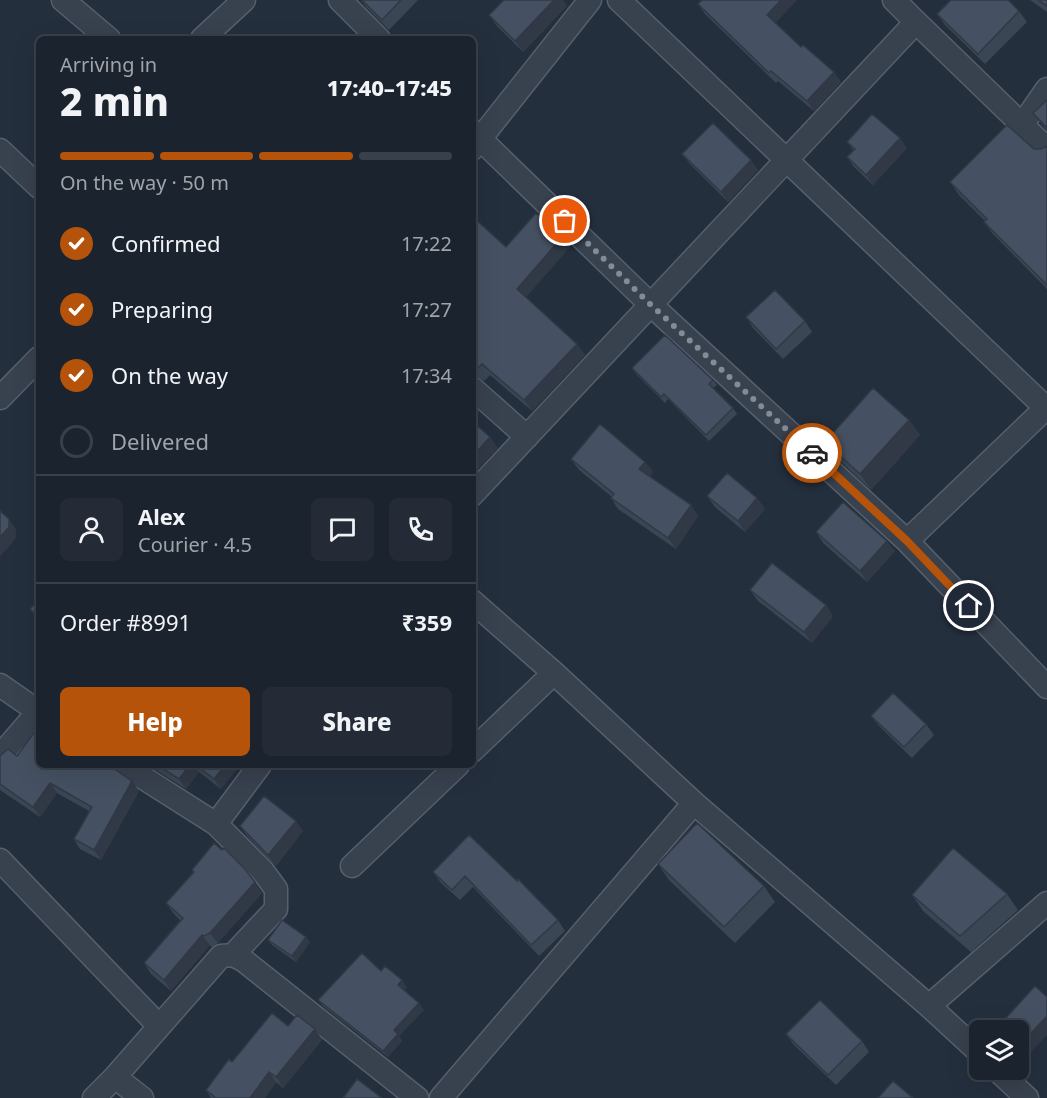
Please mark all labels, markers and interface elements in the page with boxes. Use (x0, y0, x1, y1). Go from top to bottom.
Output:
text: Arriving in (60, 51, 157, 78)
text: 17:40–17:45 (327, 72, 452, 102)
text: 2 min (60, 74, 169, 127)
text: On the way · 50 m (60, 169, 229, 196)
pin (539, 195, 590, 246)
icon: bag (548, 204, 581, 237)
icon: check (60, 227, 93, 260)
text: Confirmed (111, 228, 221, 258)
text: 17:22 (401, 230, 452, 257)
icon: check (60, 293, 93, 326)
text: Preparing (111, 294, 213, 324)
text: 17:27 (401, 296, 452, 323)
icon: check (60, 359, 93, 392)
text: On the way (111, 360, 228, 390)
text: 17:34 (401, 362, 452, 389)
courier (782, 423, 842, 483)
text: Delivered (111, 426, 209, 456)
icon: car (796, 437, 829, 470)
button: person (60, 498, 123, 561)
button: chat (311, 498, 374, 561)
button: phone (389, 498, 452, 561)
text: Alex (138, 501, 185, 531)
text: Courier · 4.5 (138, 531, 252, 558)
pin (943, 580, 994, 631)
icon: home (952, 589, 985, 622)
text: Order #8991 (60, 607, 191, 637)
text: ₹359 (402, 607, 452, 637)
button: Help (60, 687, 250, 756)
button: Share (262, 687, 452, 756)
map controls (969, 1020, 1029, 1080)
button: layers (969, 1020, 1029, 1080)

